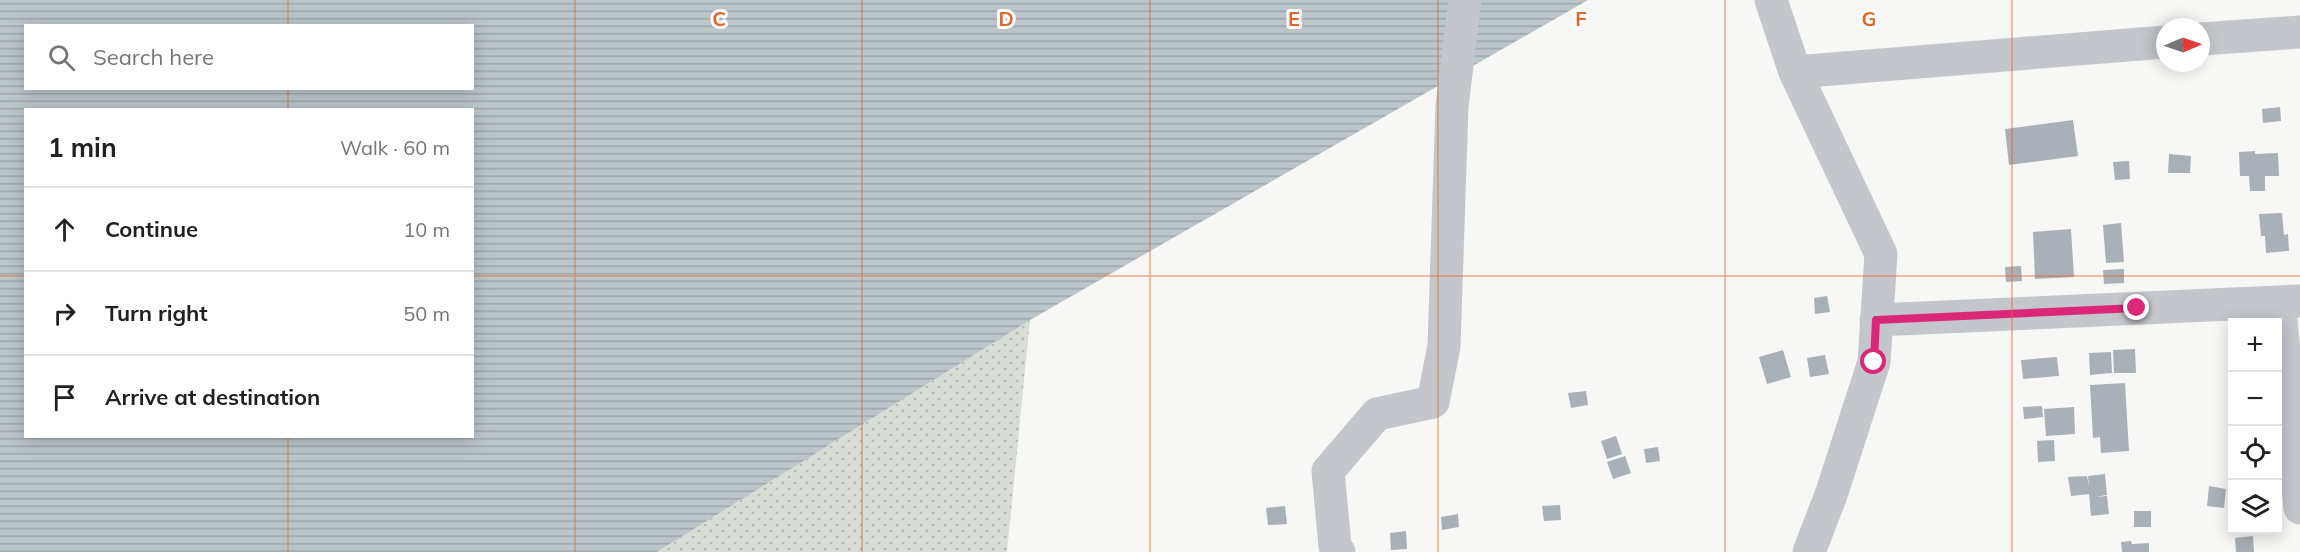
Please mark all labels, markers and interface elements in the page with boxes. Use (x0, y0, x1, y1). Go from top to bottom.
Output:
text: C (712, 6, 726, 31)
text: D (998, 6, 1014, 31)
text: E (1288, 6, 1300, 31)
text: F (1575, 6, 1587, 31)
text: G (1862, 6, 1876, 31)
north arrow (2156, 18, 2210, 72)
search box (24, 24, 474, 90)
icon: search (45, 41, 78, 74)
text: Search here (93, 43, 214, 71)
text: 1 min (48, 131, 117, 164)
text: Walk · 60 m (340, 135, 450, 160)
icon: ahead (48, 213, 81, 246)
text: Continue (105, 215, 198, 243)
text: 10 m (403, 217, 450, 242)
route end (2123, 294, 2149, 320)
icon: right (48, 297, 81, 330)
text: Turn right (105, 299, 208, 327)
text: 50 m (403, 301, 450, 326)
map controls (2228, 318, 2282, 534)
button: + (2228, 318, 2282, 372)
route start (1860, 348, 1886, 374)
button: − (2228, 372, 2282, 426)
icon: arrive (48, 381, 81, 414)
text: Arrive at destination (105, 383, 320, 411)
button: locate (2228, 426, 2282, 480)
button: layers (2228, 480, 2282, 534)

